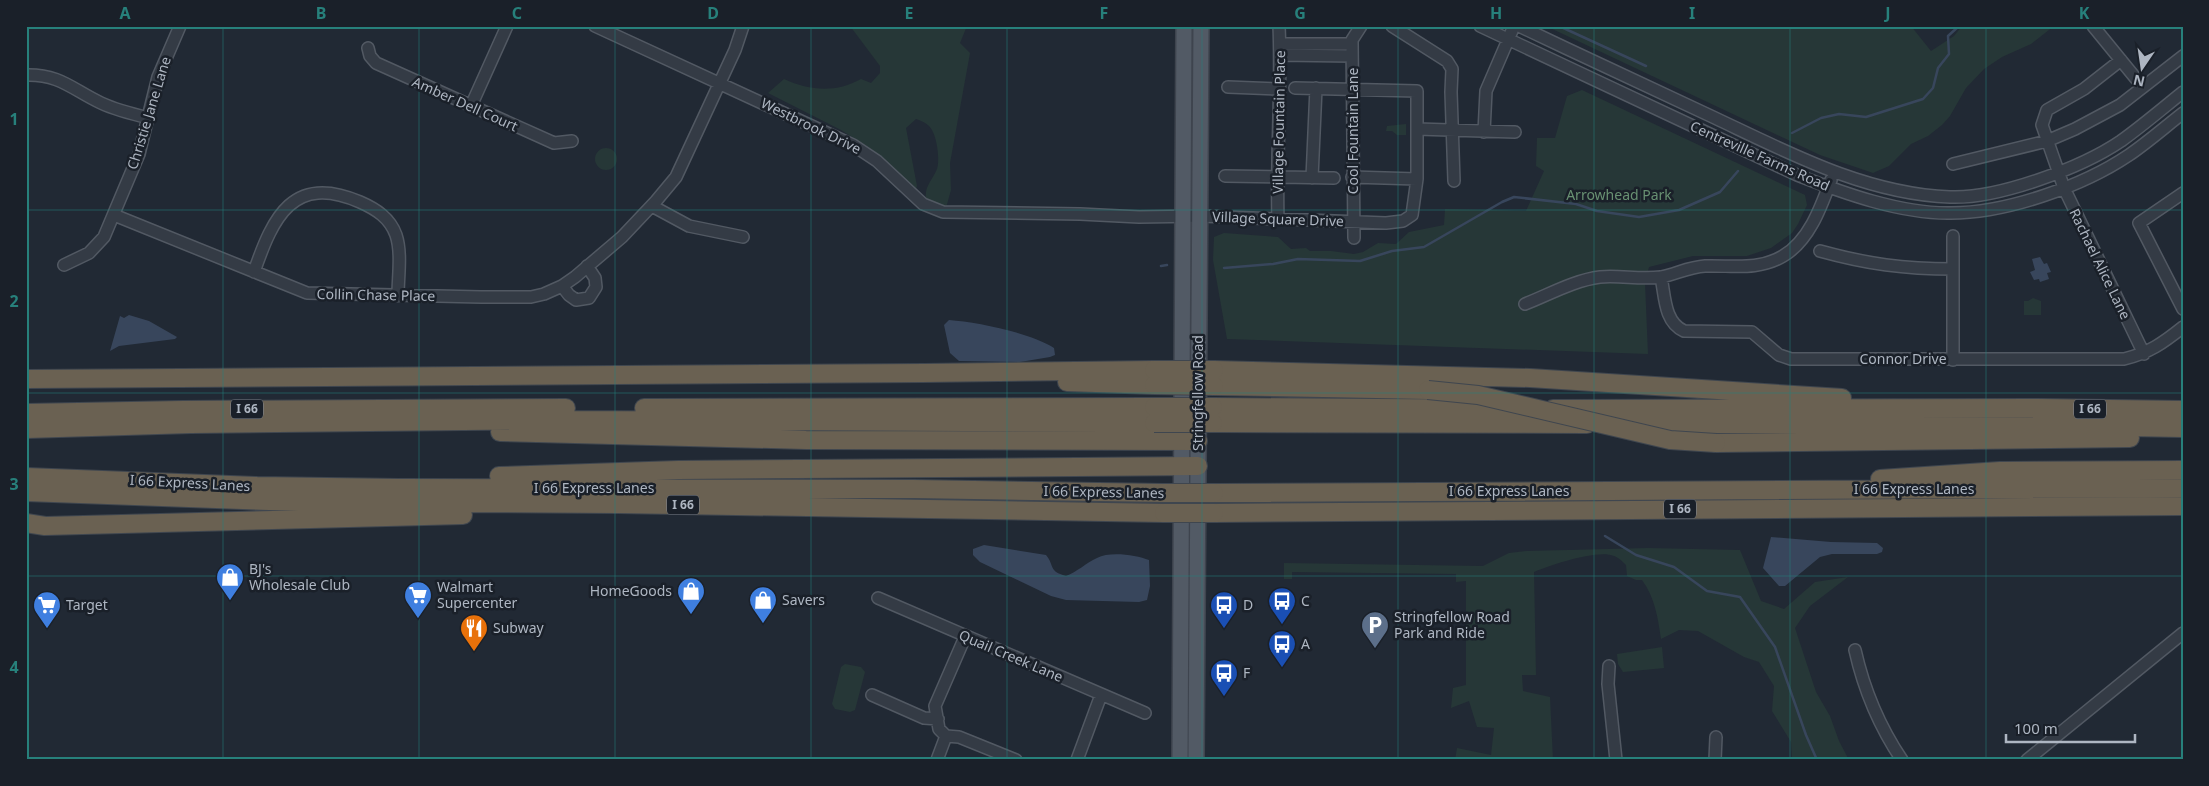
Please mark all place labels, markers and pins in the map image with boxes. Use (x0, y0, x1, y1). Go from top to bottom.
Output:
place label: BJ's Wholesale Club (249, 559, 350, 594)
shop icon: BJ's Wholesale Club (215, 562, 245, 601)
shop icon: HomeGoods (676, 576, 706, 615)
place label: Walmart Supercenter (437, 577, 518, 612)
supermarket icon: Walmart Supercenter (403, 580, 433, 619)
place label: HomeGoods (590, 581, 672, 600)
shop icon: Savers (748, 585, 778, 624)
bus stop icon: C (1267, 586, 1297, 625)
supermarket icon: Target (32, 590, 62, 629)
place label: Savers (782, 590, 825, 609)
bus stop icon: D (1209, 590, 1239, 629)
place label: C (1301, 591, 1310, 610)
place label: Target (66, 595, 108, 614)
place label: D (1243, 595, 1253, 614)
place label: Stringfellow Road Park and Ride (1394, 607, 1510, 642)
parking icon: Stringfellow Road Park and Ride (1360, 610, 1390, 649)
restaurant icon: Subway (459, 613, 489, 652)
place label: Subway (493, 618, 545, 637)
bus stop icon: A (1267, 629, 1297, 668)
place label: A (1301, 634, 1310, 653)
bus stop icon: F (1209, 658, 1239, 697)
place label: F (1243, 663, 1250, 682)

